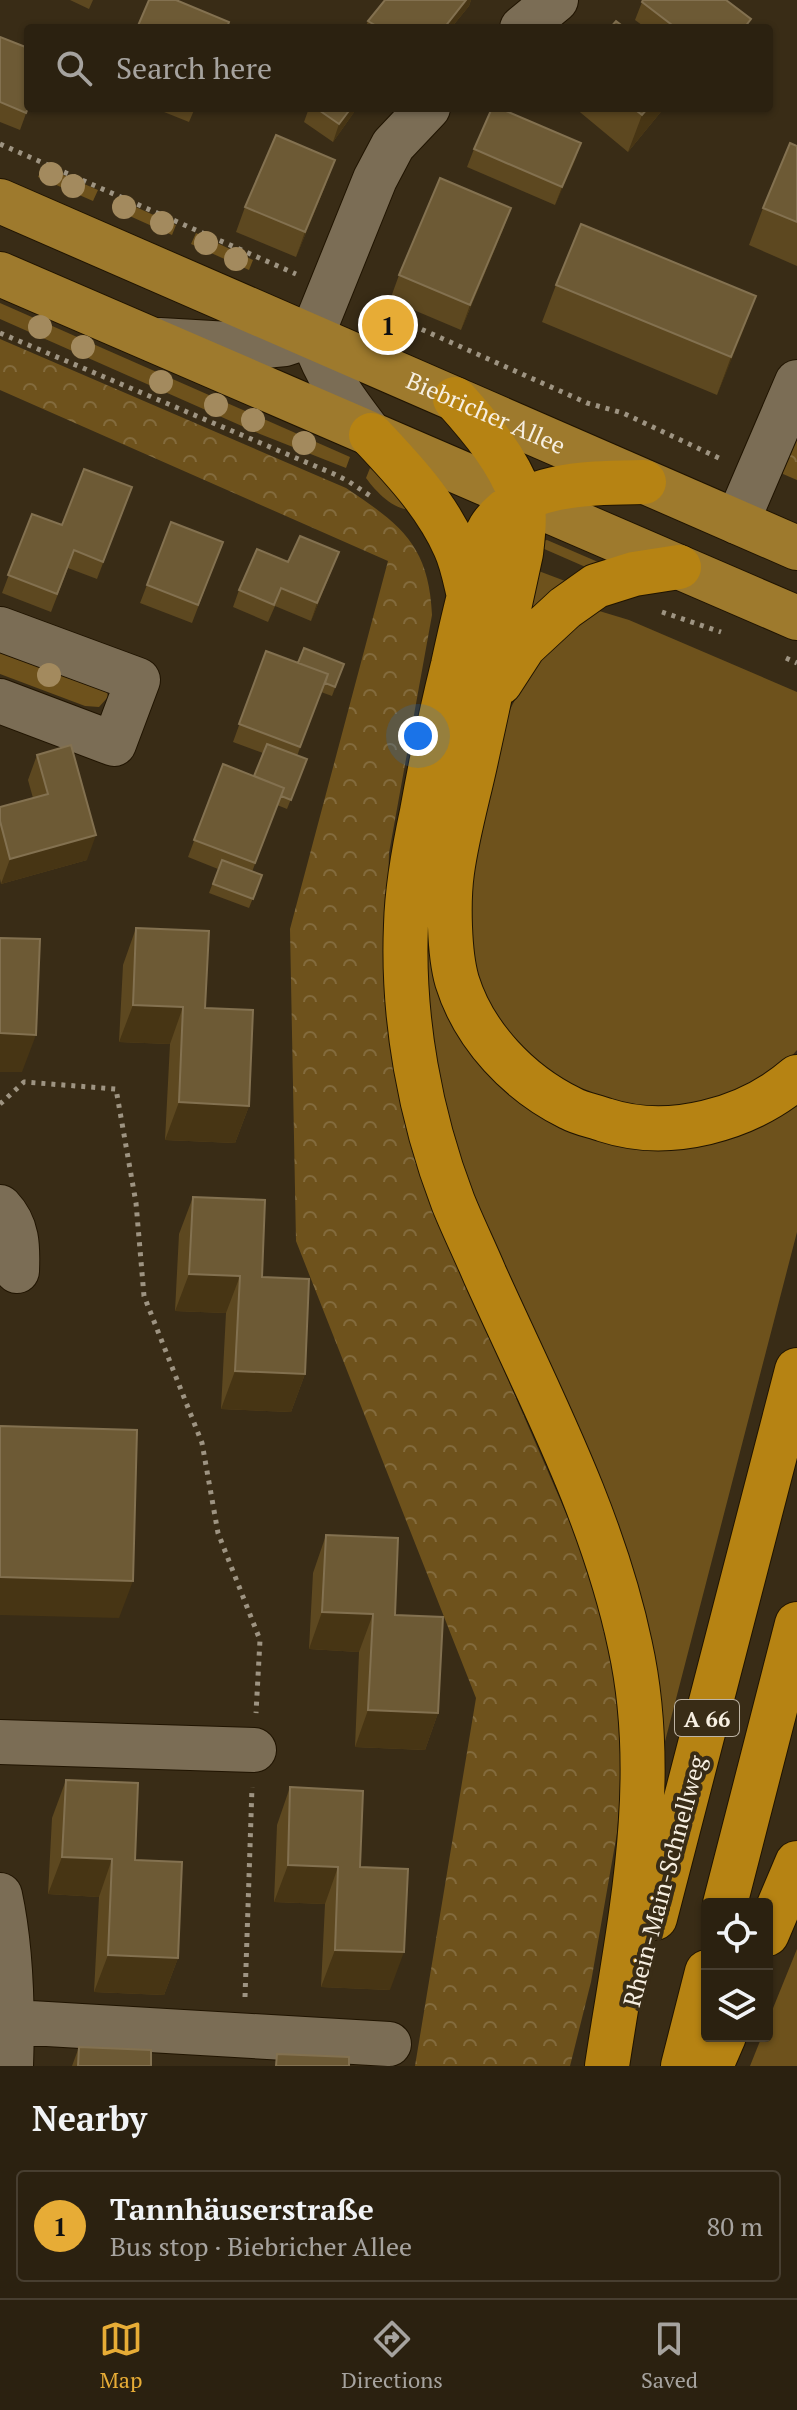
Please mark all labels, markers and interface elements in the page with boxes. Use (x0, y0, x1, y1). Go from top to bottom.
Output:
search box (24, 24, 773, 112)
icon: search (52, 46, 96, 90)
text: Search here (116, 48, 272, 88)
pin: 1 (362, 295, 414, 355)
street label: Biebricher Allee (401, 364, 571, 461)
your location (398, 716, 438, 756)
road number: A 66 (675, 1700, 739, 1736)
street label: Rhein-Main-Schnellweg (615, 1752, 713, 2010)
map controls (701, 1898, 773, 2042)
button: locate (701, 1898, 773, 1970)
button: layers (701, 1970, 773, 2042)
text: Nearby (32, 2096, 147, 2141)
text: Tannhäuserstraße (110, 2189, 374, 2229)
text: 1 (53, 2209, 67, 2243)
text: 80 m (707, 2209, 763, 2243)
text: Bus stop · Biebricher Allee (110, 2229, 412, 2263)
tab: Map (99, 2317, 143, 2394)
tab: Directions (341, 2317, 443, 2394)
tab: Saved (641, 2317, 698, 2394)

